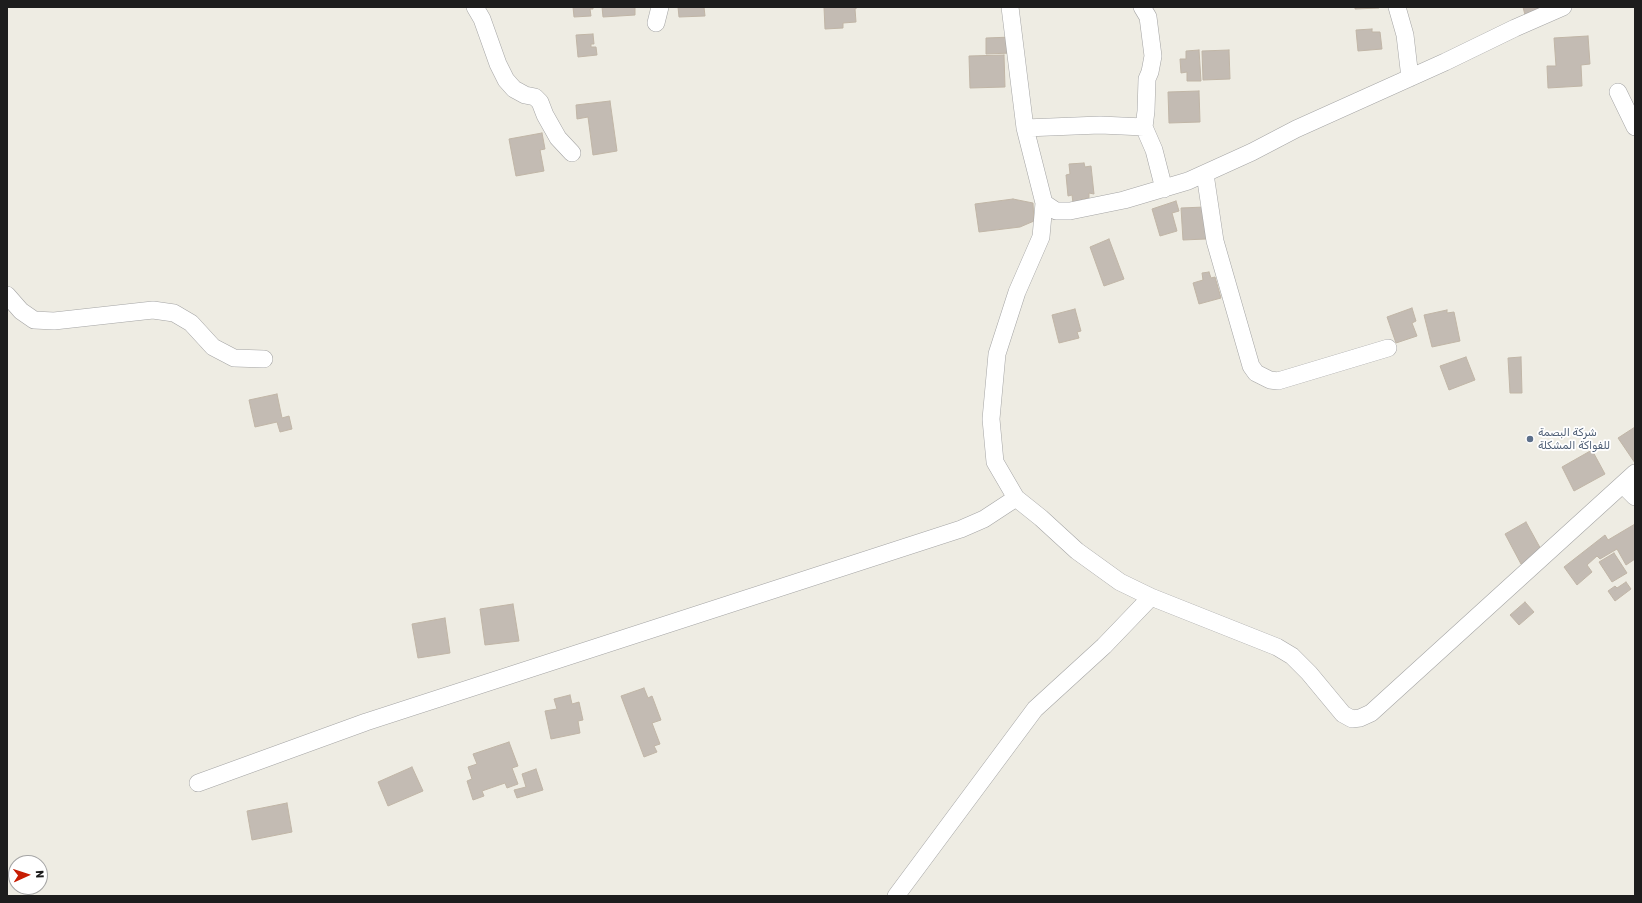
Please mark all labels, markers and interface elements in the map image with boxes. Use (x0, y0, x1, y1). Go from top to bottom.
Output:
place label: شركة البصمة للفواكة المشكلة (1538, 426, 1610, 452)
marker: شركة البصمة للفواكة المشكلة (1525, 434, 1535, 444)
north arrow (8, 855, 48, 895)
text: N (33, 870, 46, 879)

